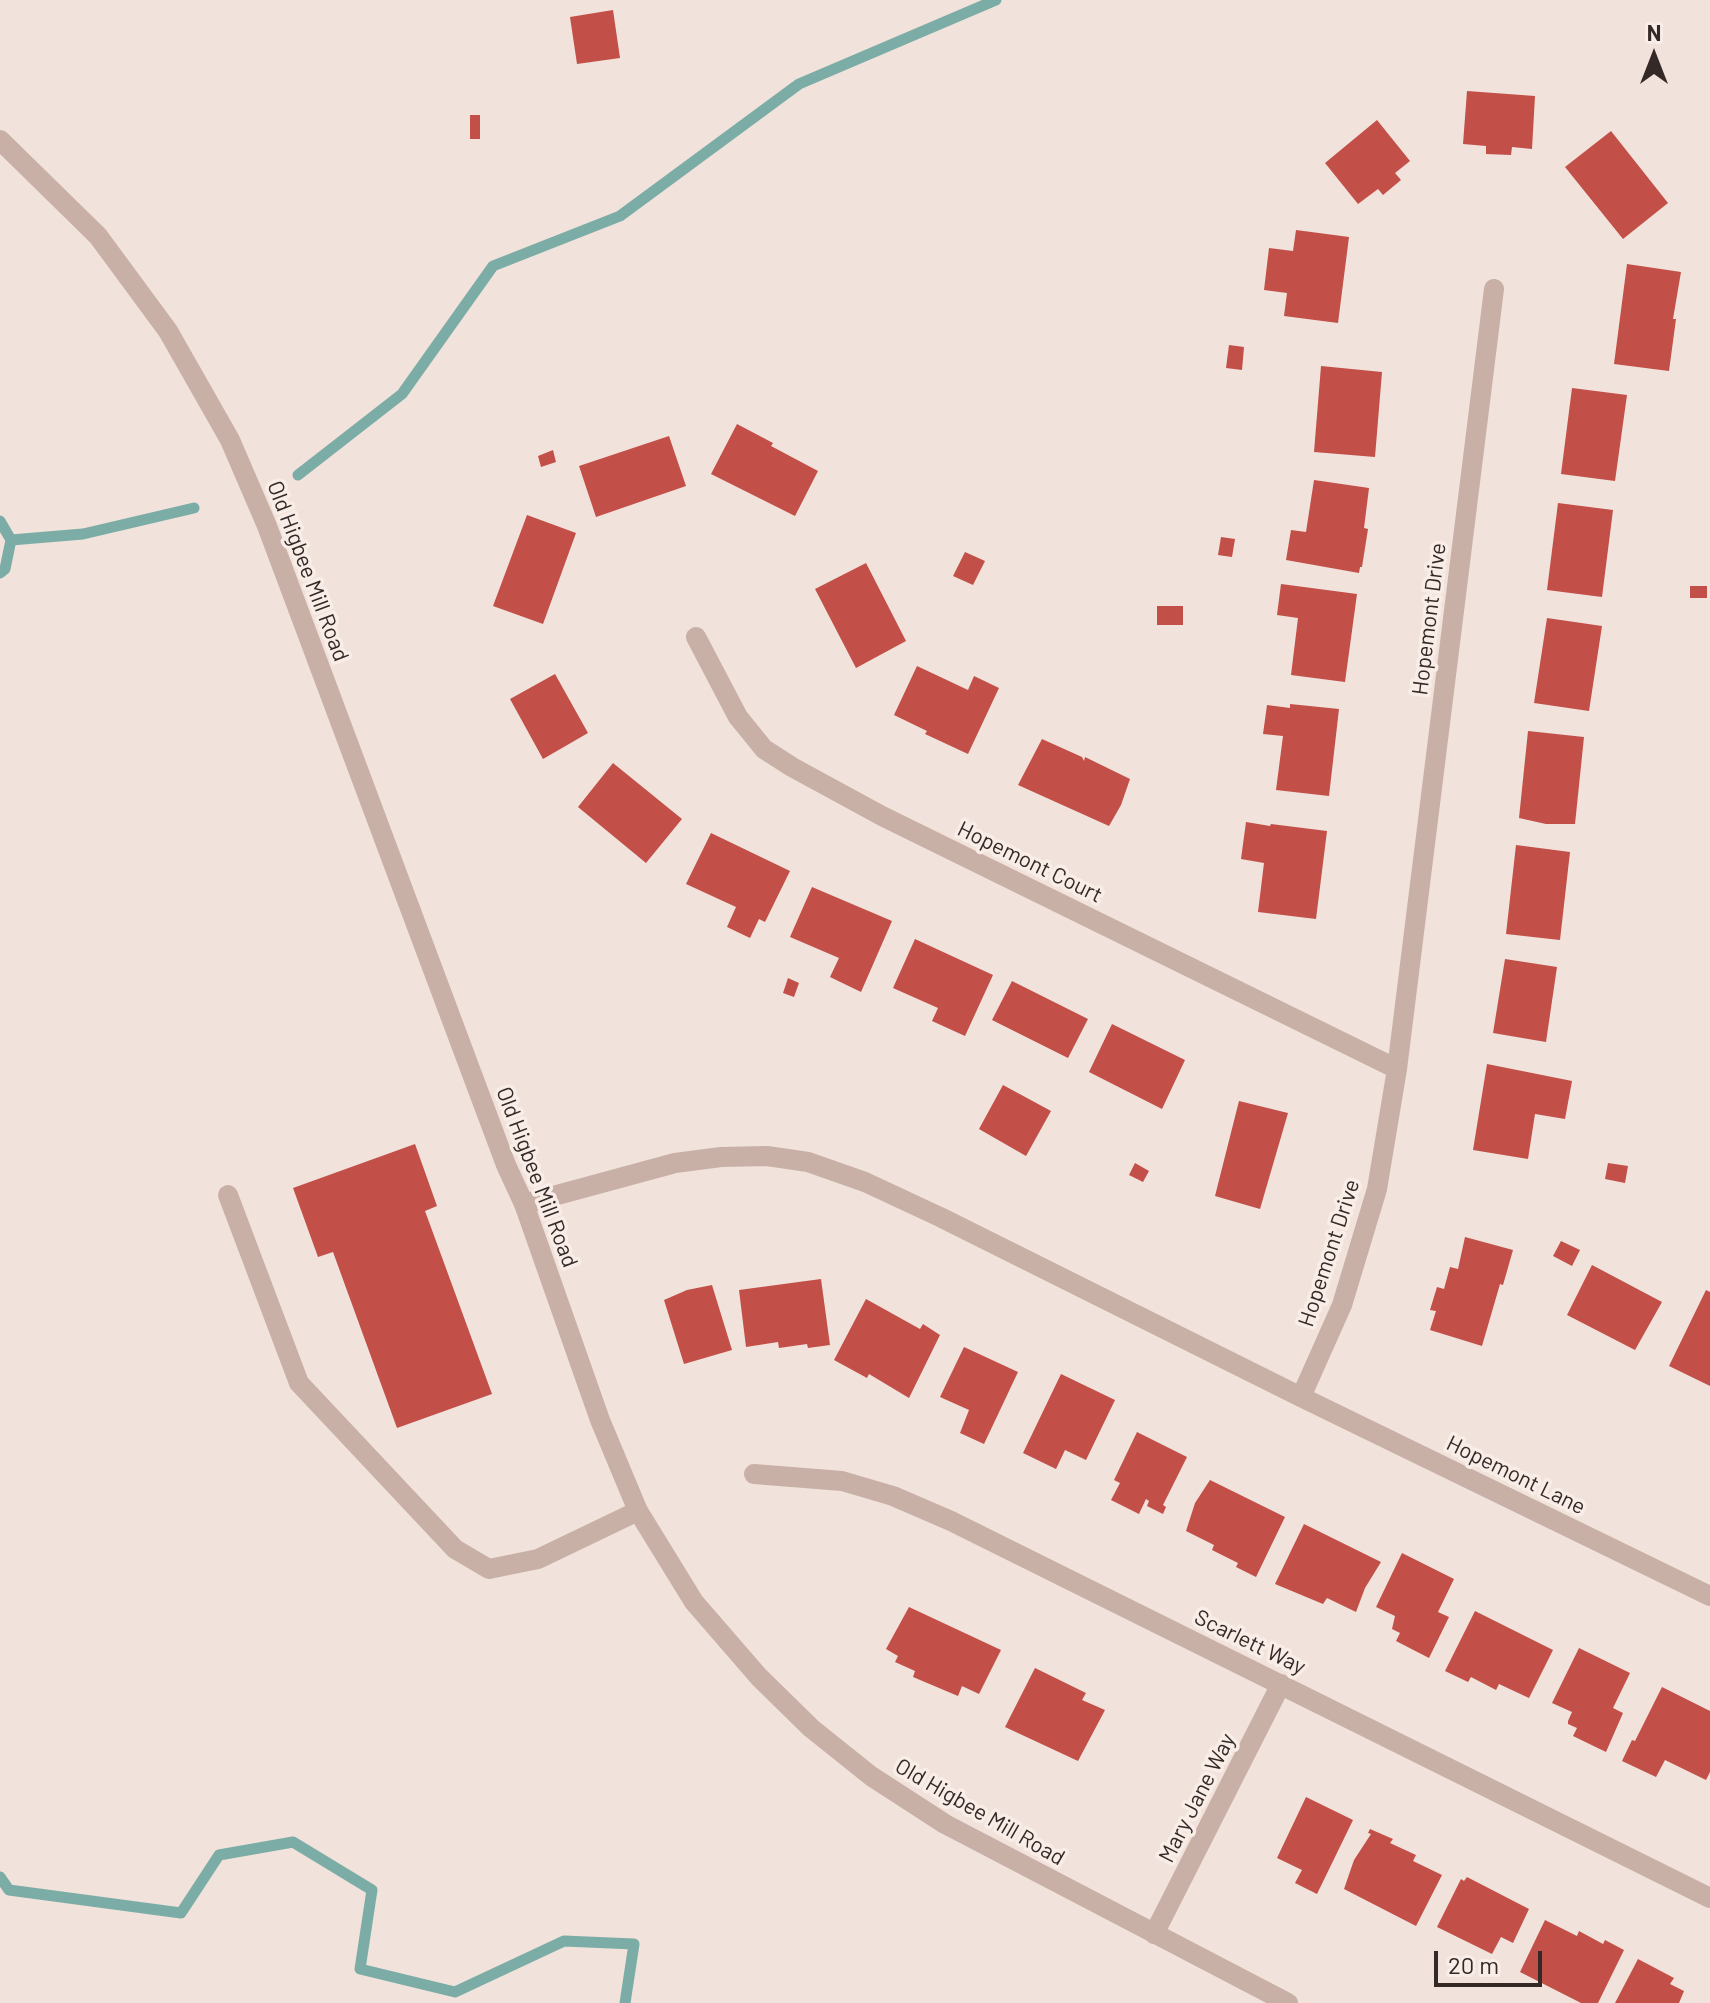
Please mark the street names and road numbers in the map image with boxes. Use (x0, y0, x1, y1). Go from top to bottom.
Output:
street label: Old Higbee Mill Road (261, 477, 355, 665)
street label: Hopemont Drive (1407, 541, 1451, 697)
street label: Hopemont Court (953, 816, 1107, 908)
street label: Old Higbee Mill Road (490, 1083, 584, 1271)
street label: Hopemont Drive (1293, 1176, 1365, 1330)
street label: Hopemont Lane (1442, 1430, 1590, 1520)
street label: Scarlett Way (1190, 1604, 1310, 1680)
street label: Mary Jane Way (1153, 1729, 1241, 1867)
street label: Old Higbee Mill Road (891, 1753, 1069, 1871)

